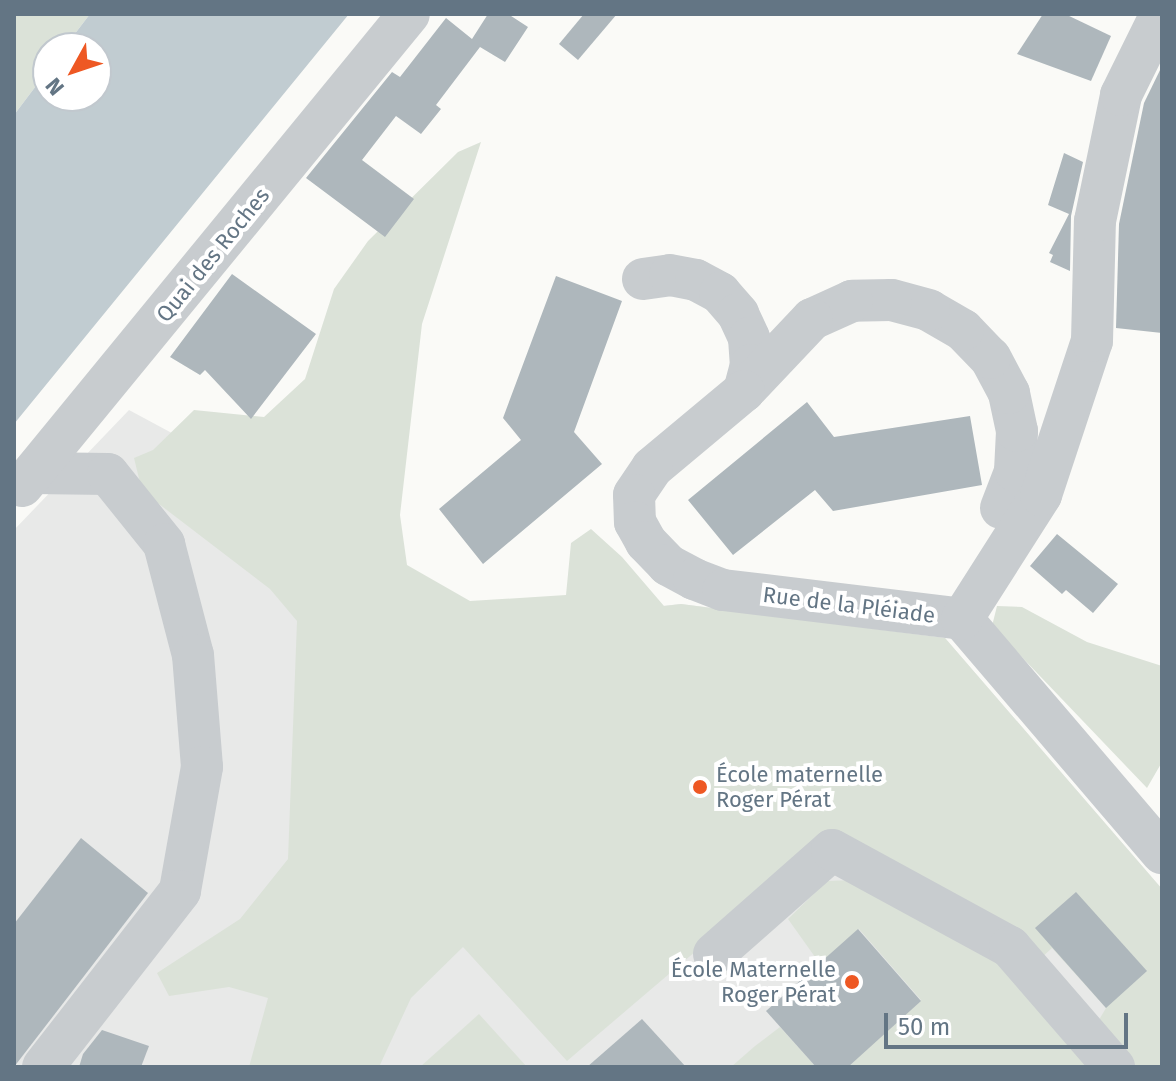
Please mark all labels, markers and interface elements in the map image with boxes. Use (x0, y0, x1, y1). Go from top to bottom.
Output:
north arrow (32, 32, 112, 112)
text: N (40, 72, 70, 101)
street label: Quai des Roches (151, 183, 275, 327)
street label: Rue de la Pléiade (761, 581, 937, 629)
place label: École maternelle Roger Pérat (716, 761, 883, 812)
marker: École maternelle Roger Pérat (691, 778, 709, 796)
place label: École Maternelle Roger Pérat (671, 956, 836, 1008)
marker: École Maternelle Roger Pérat (843, 973, 861, 991)
scale bar (888, 997, 1132, 1047)
text: 50 m (898, 1013, 950, 1041)

